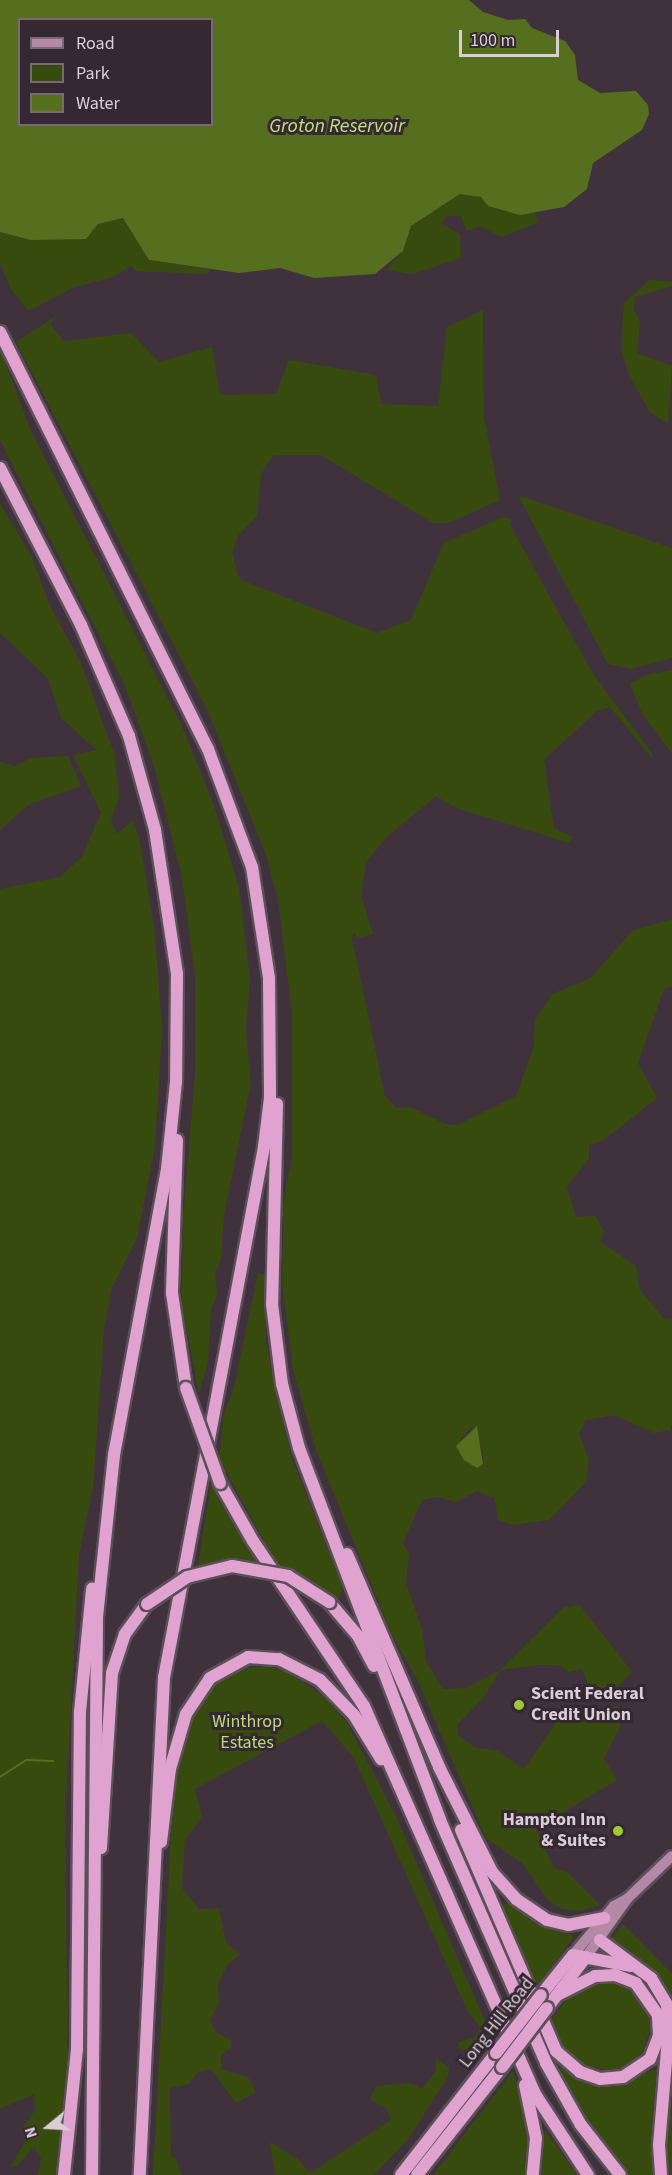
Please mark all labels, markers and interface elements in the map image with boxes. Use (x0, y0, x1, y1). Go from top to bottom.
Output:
legend (18, 18, 213, 126)
scale bar (462, 18, 562, 56)
text: 100 m (470, 28, 515, 53)
text: Road (76, 31, 115, 56)
text: Park (76, 61, 110, 86)
text: Water (76, 91, 120, 116)
water label: Groton Reservoir (269, 114, 405, 138)
place label: Scient Federal Credit Union (531, 1684, 644, 1726)
marker: Scient Federal Credit Union (512, 1698, 526, 1712)
park label: Winthrop Estates (212, 1712, 282, 1754)
place label: Hampton Inn & Suites (503, 1810, 606, 1852)
marker: Hampton Inn & Suites (611, 1824, 625, 1838)
street label: Long Hill Road (455, 1974, 539, 2072)
north arrow (18, 2097, 78, 2157)
text: N (19, 2124, 43, 2141)

